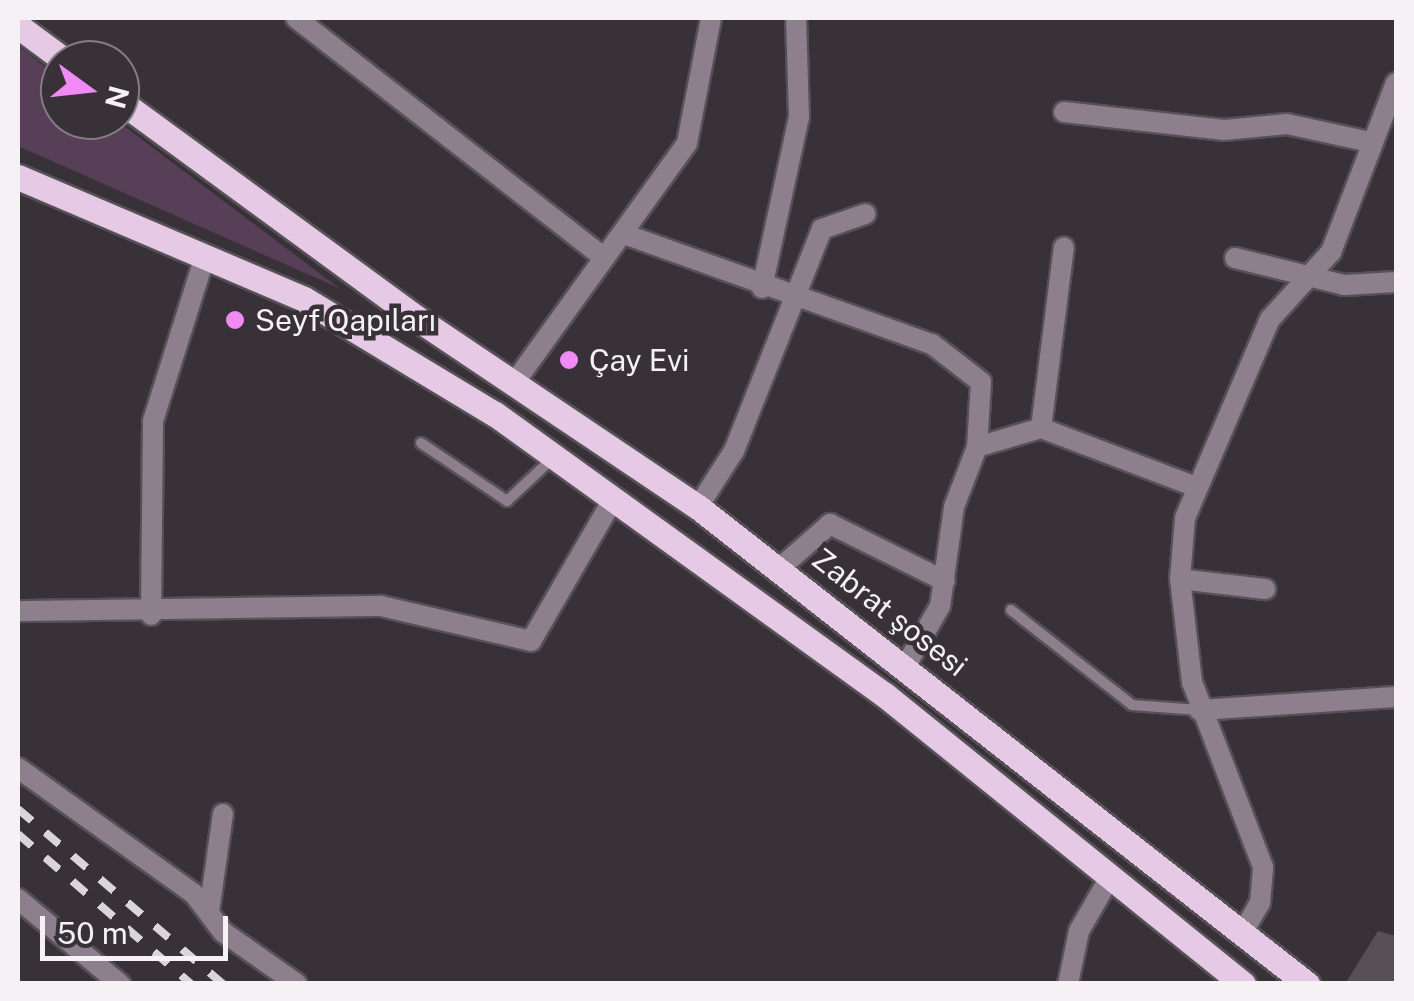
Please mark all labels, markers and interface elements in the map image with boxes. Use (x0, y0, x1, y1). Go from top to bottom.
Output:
north arrow (40, 40, 140, 140)
text: N (99, 83, 136, 112)
place label: Seyf Qapıları (255, 302, 436, 338)
marker: Seyf Qapıları (224, 309, 246, 331)
place label: Çay Evi (589, 342, 690, 378)
marker: Çay Evi (558, 349, 580, 371)
street label: Zabrat şosesi (805, 540, 975, 684)
scale bar (45, 896, 232, 958)
text: 50 m (57, 915, 128, 951)

